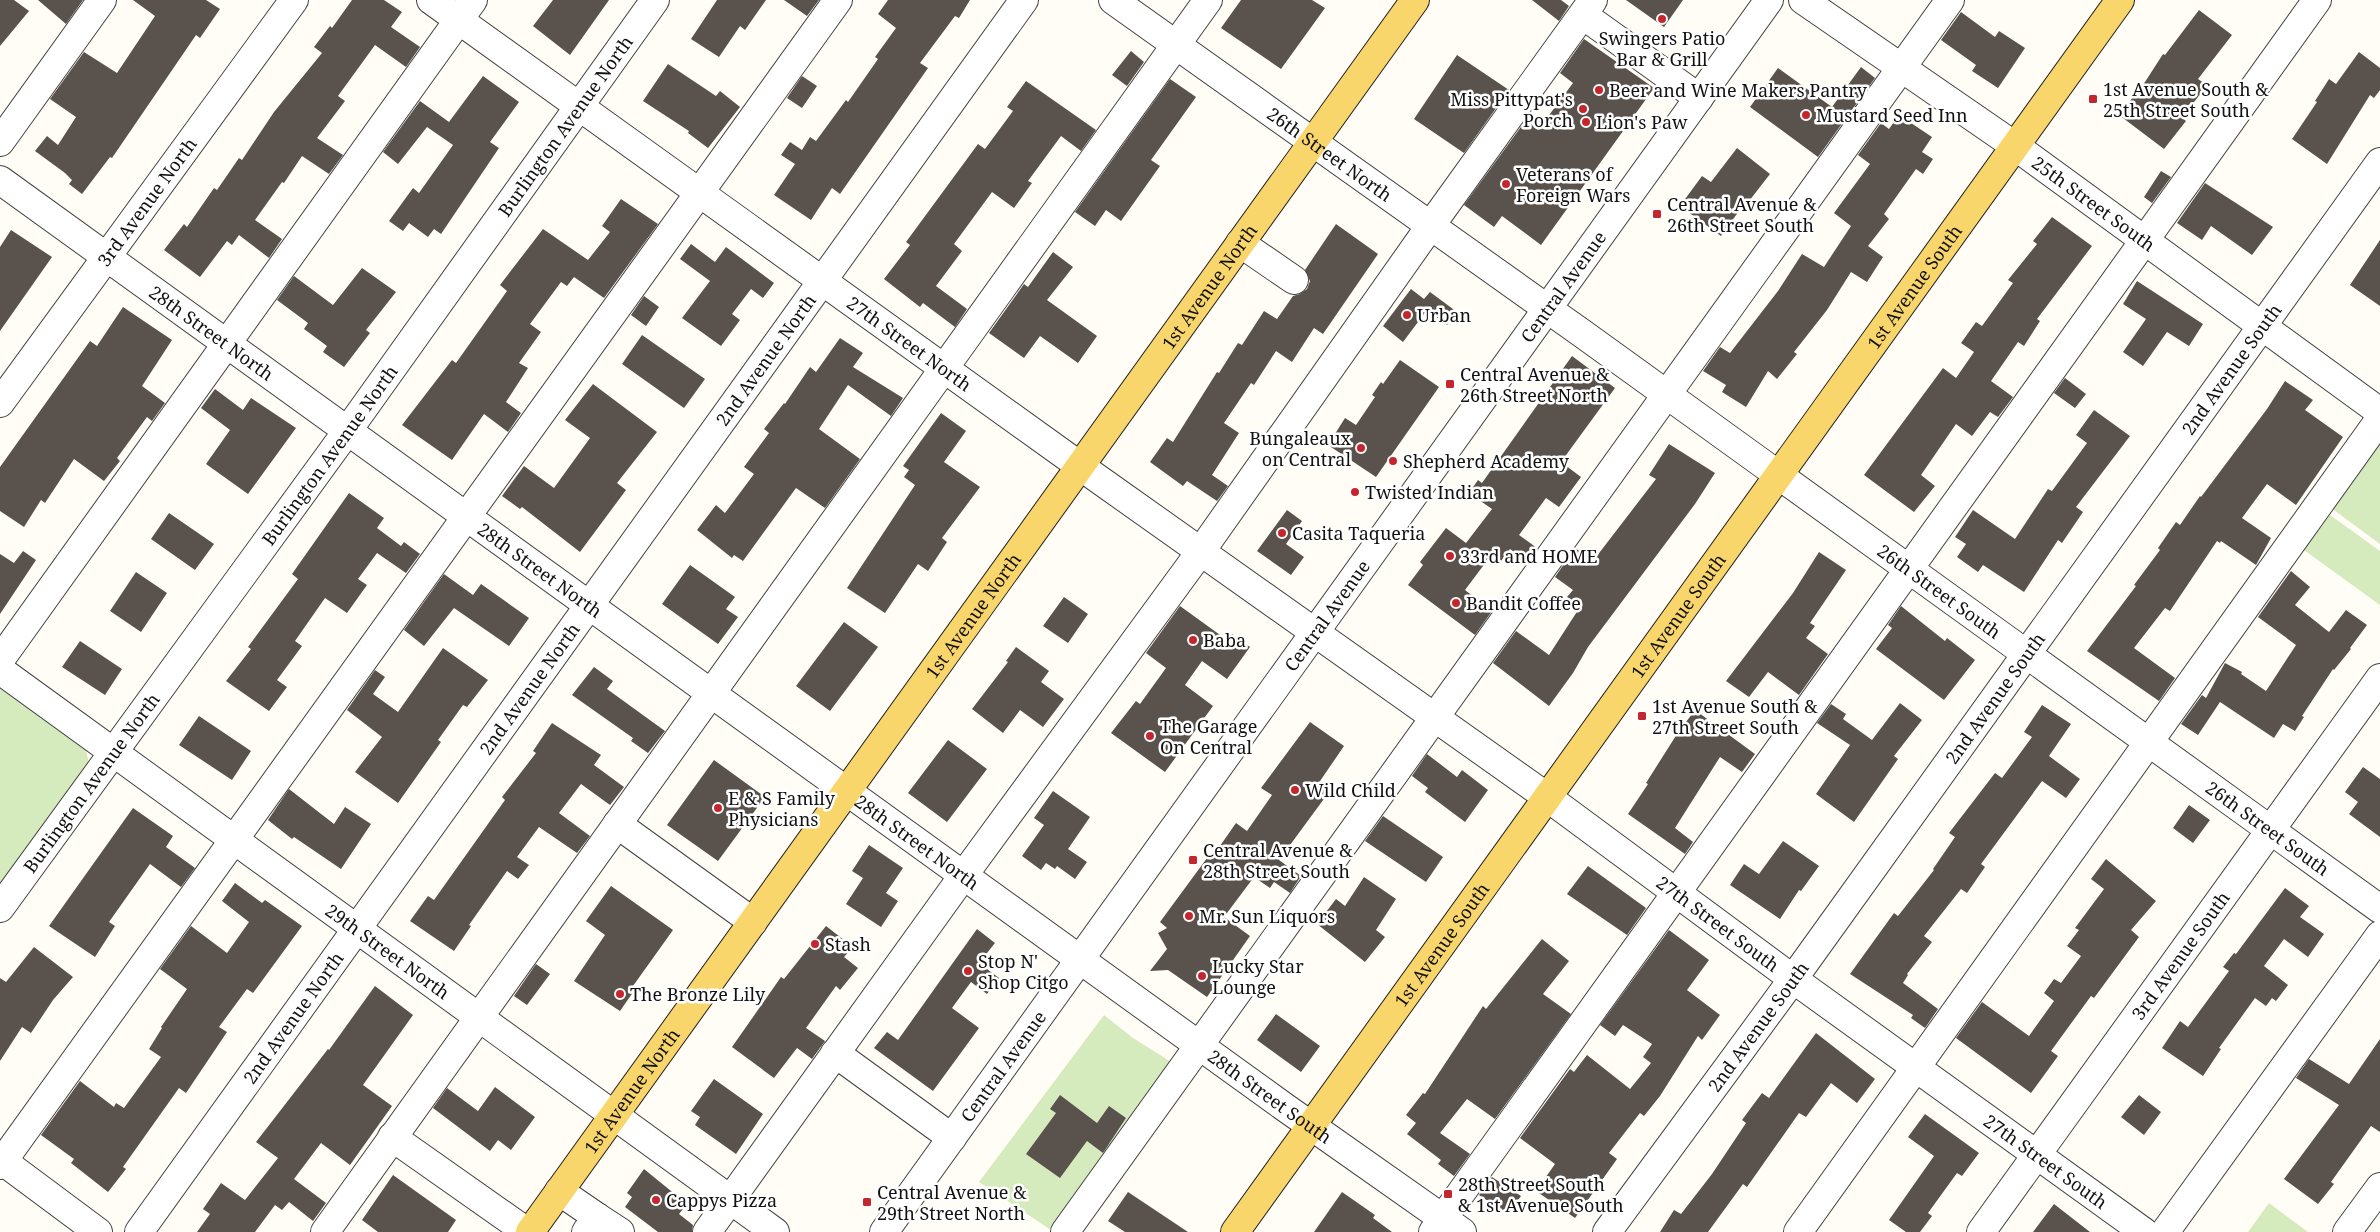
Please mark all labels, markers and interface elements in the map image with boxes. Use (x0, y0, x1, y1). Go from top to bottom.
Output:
marker: Swingers Patio Bar & Grill (1656, 13, 1668, 25)
place label: Swingers Patio Bar & Grill (1599, 26, 1725, 71)
street label: Burlington Avenue North (492, 31, 638, 221)
place label: 1st Avenue South & 25th Street South (2103, 77, 2269, 122)
place label: Beer and Wine Makers Pantry (1609, 78, 1868, 102)
marker: Beer and Wine Makers Pantry (1593, 84, 1605, 96)
place label: Miss Pittypat's Porch (1450, 87, 1573, 132)
marker: 1st Avenue South & 25th Street South (2087, 93, 2099, 105)
street label: 26th Street North (1263, 101, 1397, 207)
marker: Miss Pittypat's Porch (1577, 103, 1589, 115)
place label: Mustard Seed Inn (1816, 103, 1968, 127)
marker: Mustard Seed Inn (1800, 109, 1812, 121)
place label: Lion's Paw (1596, 110, 1688, 134)
marker: Lion's Paw (1580, 116, 1592, 128)
street label: 3rd Avenue North (92, 133, 202, 271)
street label: 25th Street South (2027, 151, 2160, 256)
place label: Veterans of Foreign Wars (1516, 162, 1630, 207)
marker: Veterans of Foreign Wars (1500, 178, 1512, 190)
place label: Central Avenue & 26th Street South (1667, 192, 1817, 237)
marker: Central Avenue & 26th Street South (1651, 208, 1663, 220)
street label: 1st Avenue North (1156, 219, 1262, 354)
street label: 1st Avenue South (1861, 220, 1967, 354)
street label: Central Avenue (1515, 226, 1611, 347)
street label: 28th Street North (145, 280, 279, 386)
street label: 2nd Avenue North (710, 289, 821, 430)
street label: 27th Street North (842, 291, 977, 396)
street label: 2nd Avenue South (2176, 299, 2286, 439)
place label: Urban (1417, 303, 1472, 327)
marker: Urban (1401, 309, 1413, 321)
street label: Burlington Avenue North (256, 360, 403, 550)
place label: Central Avenue & 26th Street North (1460, 362, 1610, 407)
marker: Central Avenue & 26th Street North (1444, 378, 1456, 390)
place label: Bungaleaux on Central (1249, 426, 1352, 471)
marker: Bungaleaux on Central (1355, 442, 1367, 454)
place label: Shepherd Academy (1403, 449, 1570, 473)
marker: Shepherd Academy (1387, 455, 1399, 467)
place label: Twisted Indian (1365, 480, 1494, 504)
marker: Twisted Indian (1349, 486, 1361, 498)
street label: 28th Street North (473, 517, 607, 623)
place label: Casita Taqueria (1292, 521, 1425, 545)
marker: Casita Taqueria (1276, 527, 1288, 539)
street label: 26th Street South (1873, 538, 2006, 644)
place label: 33rd and HOME (1460, 544, 1598, 568)
street label: 1st Avenue North (920, 548, 1026, 683)
street label: 1st Avenue South (1625, 549, 1731, 683)
marker: 33rd and HOME (1444, 550, 1456, 562)
street label: Central Avenue (1279, 555, 1375, 676)
place label: Bandit Coffee (1466, 591, 1581, 615)
marker: Bandit Coffee (1450, 597, 1462, 609)
street label: 2nd Avenue North (474, 618, 585, 759)
place label: Baba (1203, 628, 1246, 652)
street label: 2nd Avenue South (1940, 628, 2050, 768)
marker: Baba (1187, 634, 1199, 646)
street label: Burlington Avenue North (18, 688, 165, 877)
place label: 1st Avenue South & 27th Street South (1652, 694, 1818, 739)
marker: 1st Avenue South & 27th Street South (1636, 710, 1648, 722)
place label: The Garage On Central (1160, 714, 1257, 759)
marker: The Garage On Central (1144, 730, 1156, 742)
street label: 26th Street South (2201, 775, 2334, 881)
place label: Wild Child (1305, 778, 1396, 802)
marker: Wild Child (1289, 784, 1301, 796)
place label: E & S Family Physicians (728, 786, 836, 831)
street label: 28th Street North (850, 789, 984, 895)
marker: E & S Family Physicians (712, 802, 724, 814)
place label: Central Avenue & 28th Street South (1203, 838, 1353, 883)
marker: Central Avenue & 28th Street South (1187, 854, 1199, 866)
street label: 27th Street South (1652, 870, 1784, 977)
street label: 1st Avenue South (1389, 878, 1494, 1011)
street label: 3rd Avenue South (2126, 886, 2235, 1024)
street label: 29th Street North (321, 898, 455, 1004)
place label: Mr. Sun Liquors (1199, 904, 1335, 928)
marker: Mr. Sun Liquors (1183, 910, 1195, 922)
place label: Stash (825, 932, 871, 956)
marker: Stash (809, 938, 821, 950)
street label: 2nd Avenue North (238, 947, 349, 1088)
place label: Stop N' Shop Citgo (978, 949, 1069, 994)
place label: Lucky Star Lounge (1212, 954, 1304, 999)
street label: 2nd Avenue South (1702, 957, 1814, 1096)
marker: Stop N' Shop Citgo (962, 965, 974, 977)
marker: Lucky Star Lounge (1196, 970, 1208, 982)
place label: The Bronze Lily (630, 982, 766, 1006)
marker: The Bronze Lily (614, 988, 626, 1000)
street label: Central Avenue (955, 1006, 1051, 1127)
street label: 1st Avenue North (578, 1023, 685, 1158)
street label: 28th Street South (1203, 1044, 1337, 1149)
street label: 27th Street South (1979, 1109, 2112, 1214)
place label: 28th Street South & 1st Avenue South (1458, 1172, 1624, 1217)
place label: Central Avenue & 29th Street North (877, 1180, 1027, 1225)
place label: Cappys Pizza (666, 1188, 777, 1212)
marker: 28th Street South & 1st Avenue South (1442, 1188, 1454, 1200)
marker: Cappys Pizza (650, 1194, 662, 1206)
marker: Central Avenue & 29th Street North (861, 1196, 873, 1208)

